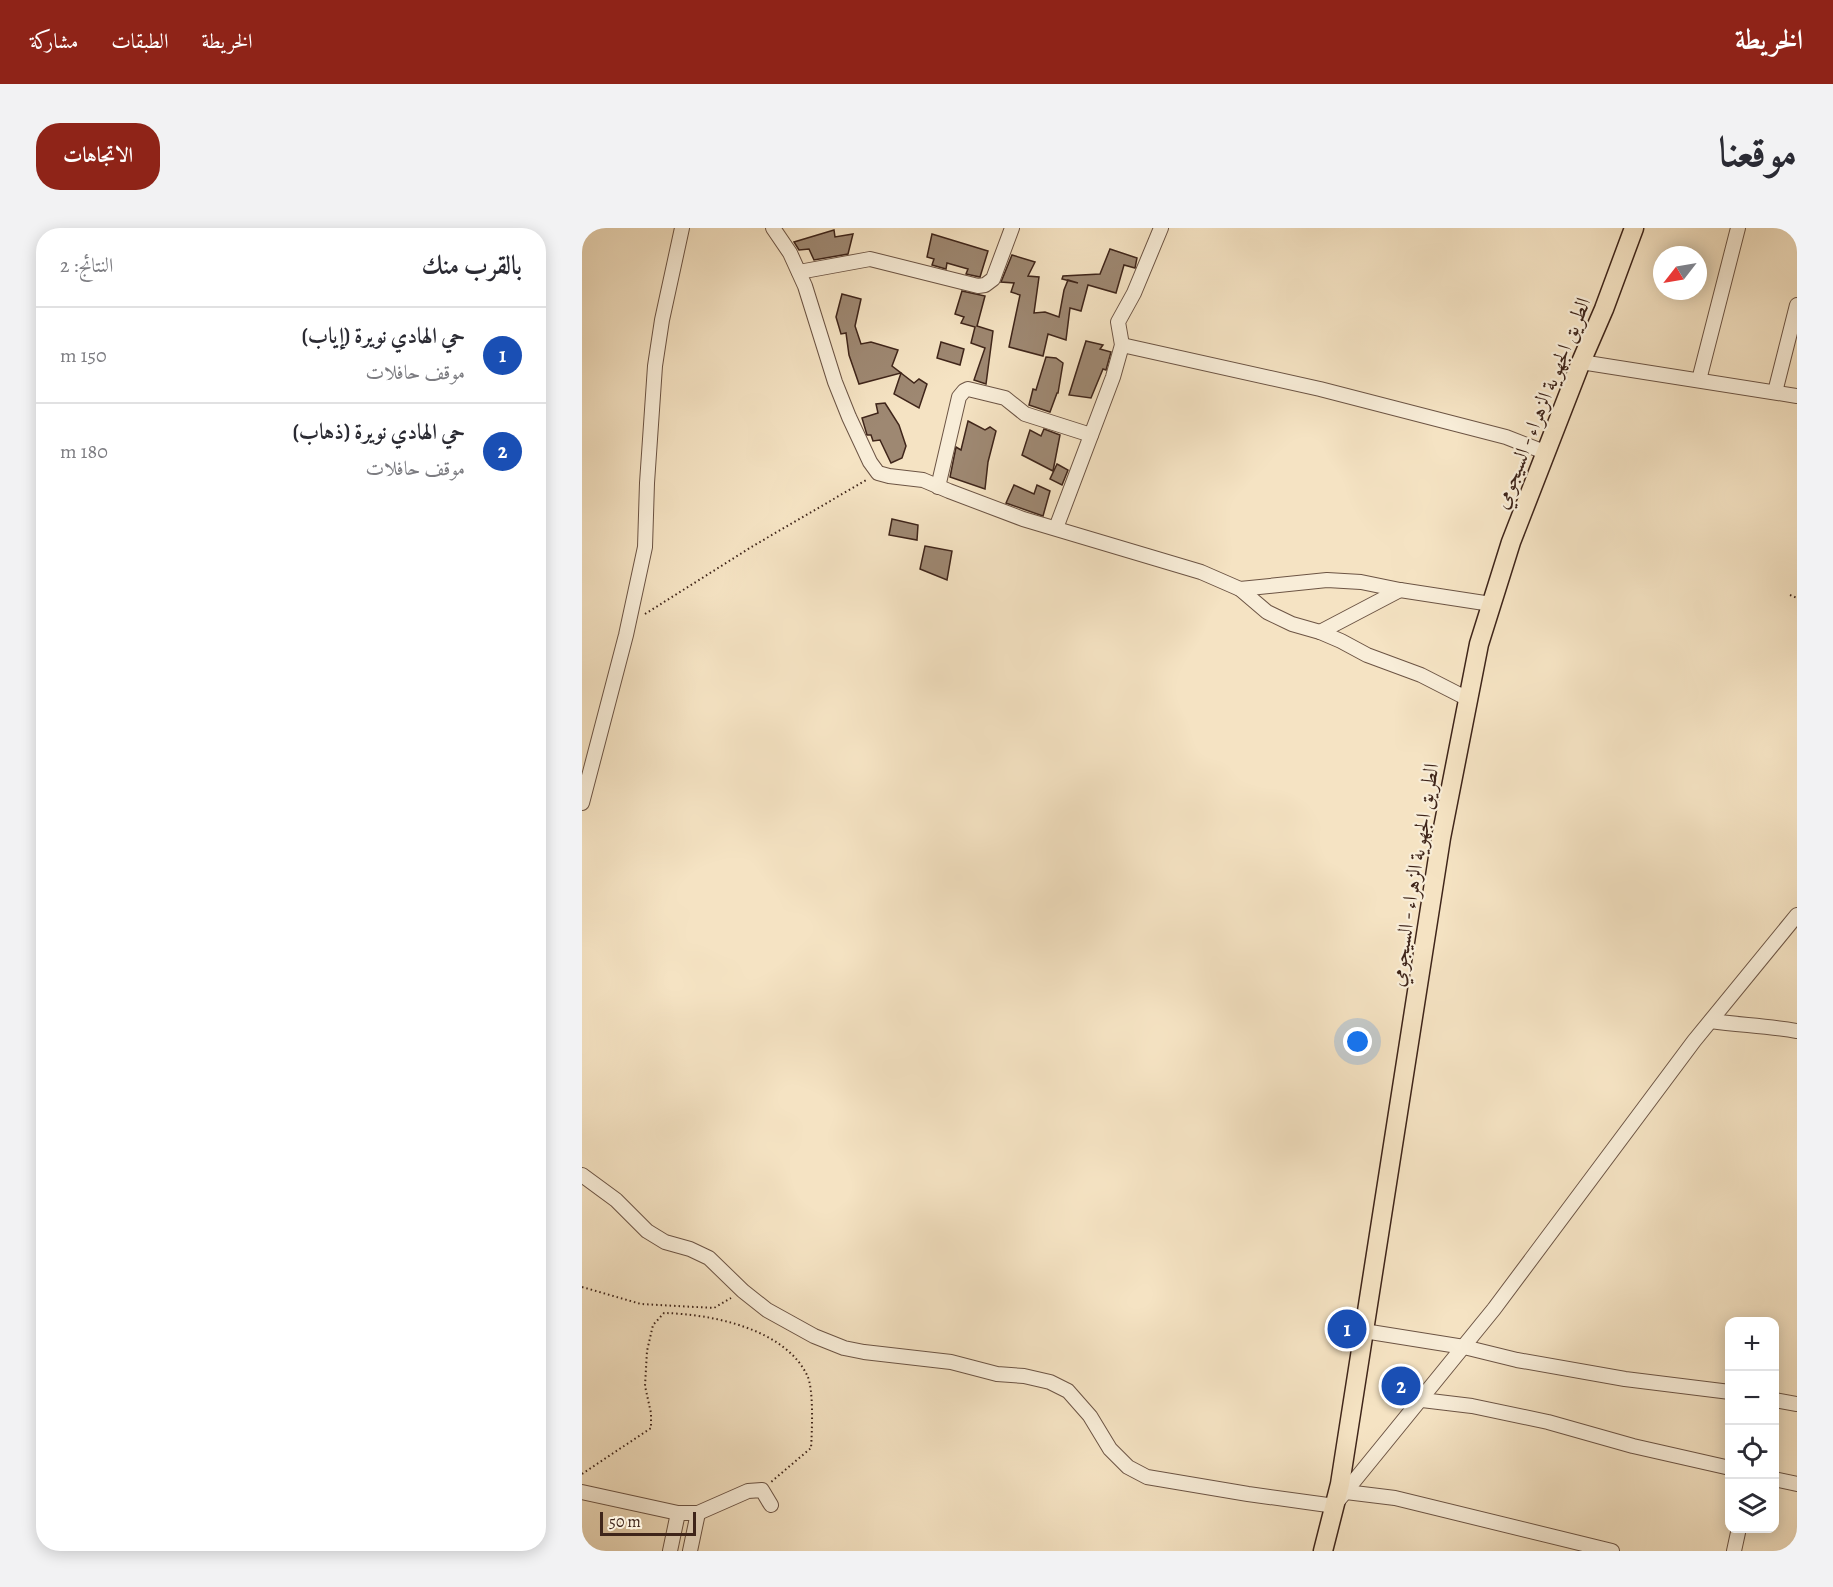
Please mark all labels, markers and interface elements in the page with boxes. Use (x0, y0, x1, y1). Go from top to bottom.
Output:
text: الخريطة (1735, 21, 1803, 59)
text: مشاركة (30, 27, 78, 55)
text: الطبقات (111, 27, 168, 55)
text: الخريطة (201, 27, 253, 55)
button: الاتجاهات (36, 123, 160, 190)
text: موقعنا (1719, 123, 1797, 180)
north arrow (1653, 246, 1707, 300)
text: بالقرب منك (421, 248, 522, 283)
text: النتائج: 2 (60, 252, 113, 279)
street label: الطريق الجهوية الزهراء - السيجومي (1487, 293, 1600, 514)
text: حي الهادي نويرة (إياب) (301, 321, 465, 351)
text: 150 m (60, 342, 107, 369)
text: 1 (499, 342, 506, 369)
text: موقف حافلات (365, 359, 465, 386)
text: حي الهادي نويرة (ذهاب) (292, 417, 465, 447)
text: 180 m (60, 438, 108, 465)
text: 2 (498, 438, 507, 465)
text: موقف حافلات (365, 455, 465, 482)
street label: الطريق الجهوية الزهراء - السيجومي (1383, 761, 1448, 989)
your location (1343, 1027, 1372, 1056)
pin: 1 (1328, 1306, 1366, 1352)
map controls (1725, 1317, 1779, 1533)
button: + (1725, 1317, 1779, 1371)
pin: 2 (1382, 1364, 1420, 1408)
button: − (1725, 1371, 1779, 1425)
button: locate (1725, 1425, 1779, 1479)
button: layers (1725, 1479, 1779, 1533)
scale bar (600, 1509, 696, 1536)
text: 50 m (609, 1511, 641, 1533)

